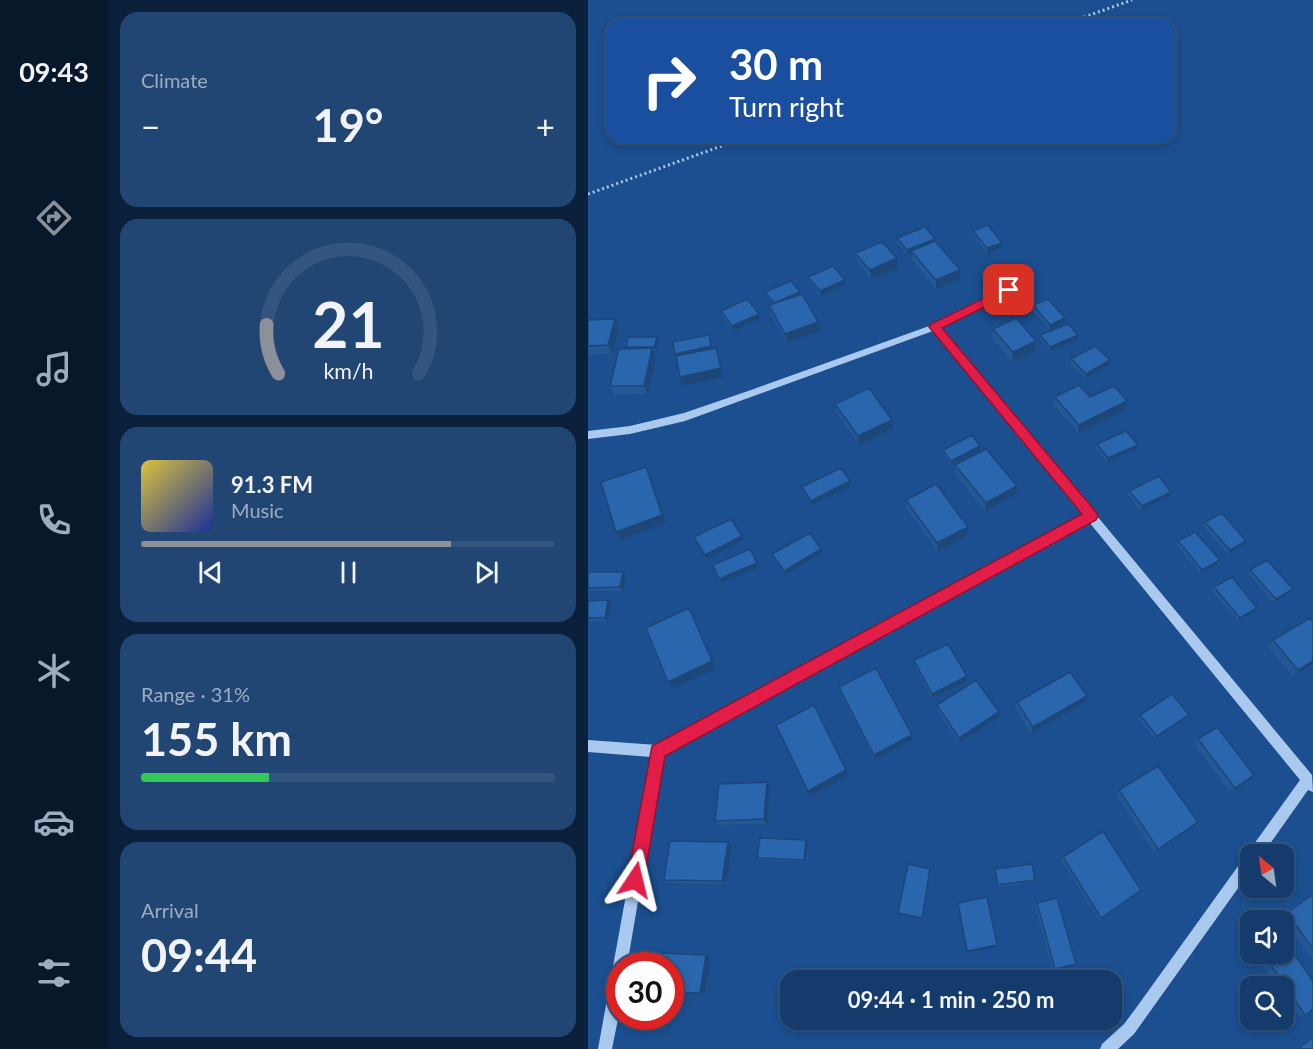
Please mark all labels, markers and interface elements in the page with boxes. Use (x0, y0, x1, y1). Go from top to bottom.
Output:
text: 30 m (729, 39, 823, 89)
icon: right (630, 42, 708, 120)
text: 09:43 (19, 55, 89, 88)
text: Climate (141, 68, 208, 92)
text: Turn right (729, 90, 844, 123)
text: 19° (313, 98, 383, 152)
text: − (141, 106, 160, 146)
text: + (536, 106, 555, 146)
icon: directions (33, 197, 75, 239)
pin (983, 264, 1034, 315)
icon: arrive (992, 273, 1025, 306)
text: 21 (312, 286, 384, 361)
icon: music (33, 348, 75, 390)
text: km/h (323, 359, 373, 385)
text: 91.3 FM (231, 471, 313, 498)
text: Music (231, 498, 284, 522)
icon: phone (33, 499, 75, 541)
icon: previous (194, 556, 227, 589)
icon: pause (332, 556, 365, 589)
icon: next (470, 556, 503, 589)
icon: climate (33, 650, 75, 692)
text: Range · 31% (141, 682, 250, 706)
text: 155 km (141, 712, 292, 766)
icon: car (33, 801, 75, 843)
north arrow (1240, 844, 1294, 898)
map controls (1240, 844, 1294, 1030)
position arrow (603, 848, 667, 912)
text: Arrival (141, 898, 199, 922)
button: sound (1240, 910, 1294, 964)
text: 09:44 (141, 928, 257, 982)
icon: filters (33, 952, 75, 994)
speed limit sign: 30 (606, 952, 684, 1030)
button: search (1240, 976, 1294, 1030)
text: 09:44 · 1 min · 250 m (848, 986, 1054, 1013)

